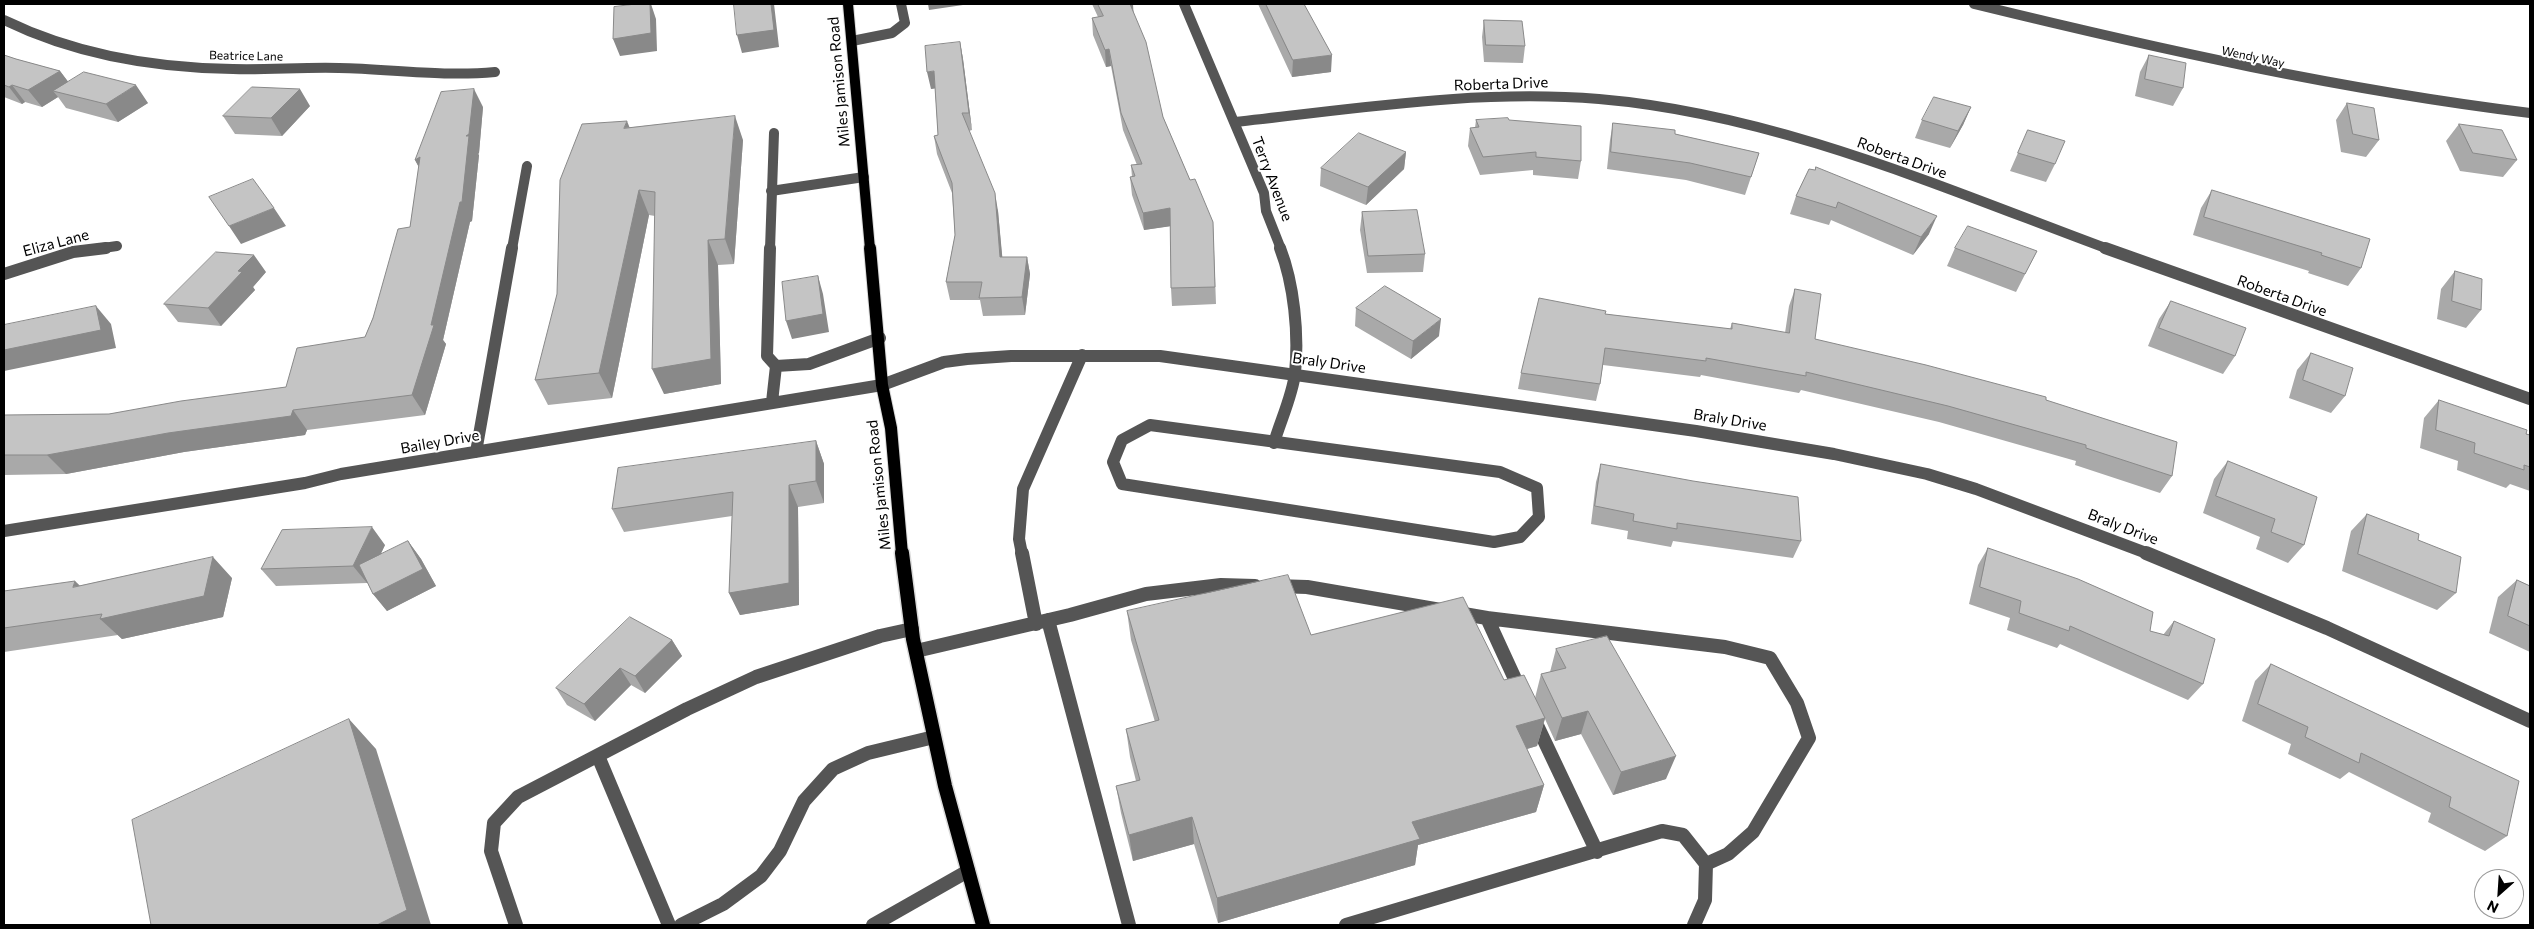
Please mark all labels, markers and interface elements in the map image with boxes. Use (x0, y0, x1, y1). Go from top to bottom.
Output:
street label: Miles Jamison Road (824, 16, 854, 148)
street label: Wendy Way (2220, 43, 2286, 71)
street label: Beatrice Lane (209, 48, 283, 64)
street label: Roberta Drive (1454, 73, 1548, 95)
street label: Roberta Drive (1855, 133, 1949, 183)
street label: Terry Avenue (1248, 134, 1296, 224)
street label: Eliza Lane (21, 226, 91, 260)
street label: Roberta Drive (2235, 271, 2329, 321)
street label: Braly Drive (1291, 349, 1367, 377)
street label: Braly Drive (1692, 405, 1768, 435)
street label: Miles Jamison Road (863, 419, 895, 551)
street label: Bailey Drive (399, 426, 481, 458)
street label: Braly Drive (2085, 505, 2161, 549)
north arrow (2474, 869, 2524, 919)
text: N (2484, 897, 2501, 917)

